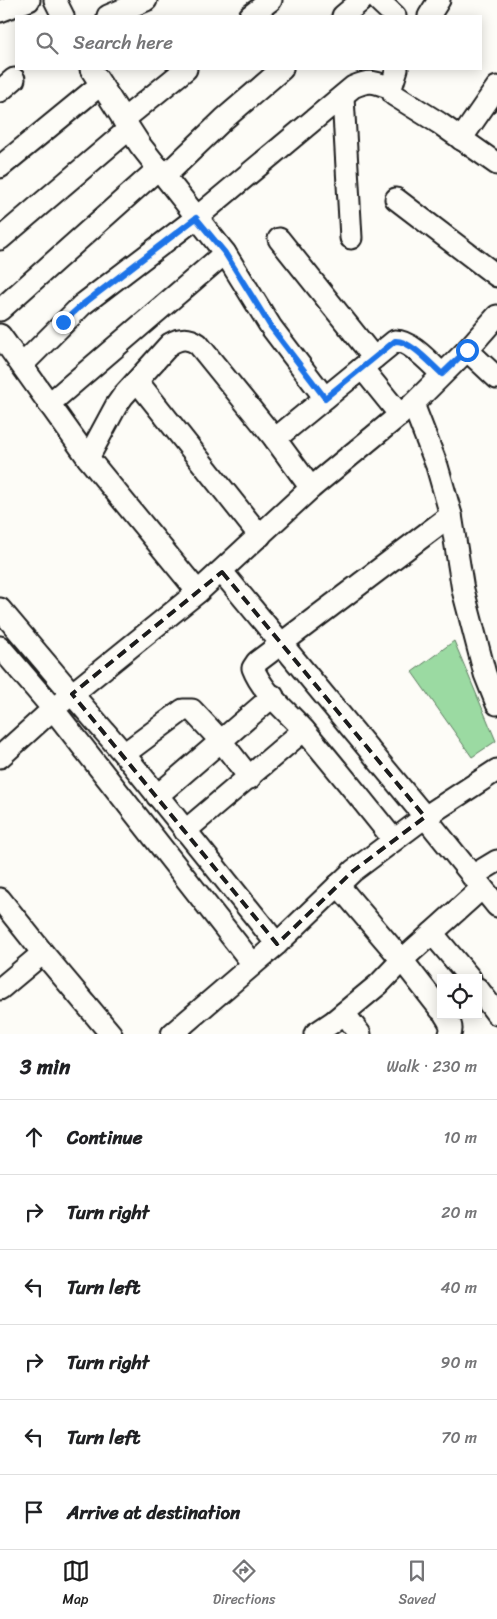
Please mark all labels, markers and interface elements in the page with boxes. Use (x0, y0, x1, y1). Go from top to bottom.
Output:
search box (15, 15, 482, 70)
text: Search here (73, 26, 173, 59)
icon: search (33, 29, 61, 57)
route end (52, 311, 75, 334)
route start (456, 339, 479, 362)
map controls (437, 974, 482, 1019)
button: locate (437, 974, 482, 1019)
text: 3 min (20, 1048, 70, 1086)
text: Walk · 230 m (386, 1052, 477, 1081)
text: Continue (67, 1121, 143, 1154)
icon: ahead (20, 1123, 48, 1151)
text: 10 m (444, 1123, 477, 1152)
text: Turn right (67, 1196, 149, 1229)
icon: right (20, 1198, 48, 1226)
text: 20 m (441, 1198, 477, 1227)
text: Turn left (67, 1271, 140, 1304)
icon: left (20, 1273, 48, 1301)
text: 40 m (440, 1273, 477, 1302)
text: Turn right (67, 1346, 149, 1379)
icon: right (20, 1348, 48, 1376)
text: 90 m (441, 1348, 477, 1377)
text: Turn left (67, 1421, 140, 1454)
icon: left (20, 1423, 48, 1451)
text: 70 m (441, 1423, 477, 1452)
text: Arrive at destination (67, 1496, 240, 1529)
icon: arrive (20, 1498, 48, 1526)
tab: Map (62, 1557, 90, 1612)
tab: Directions (213, 1557, 275, 1612)
tab: Saved (399, 1557, 435, 1612)

